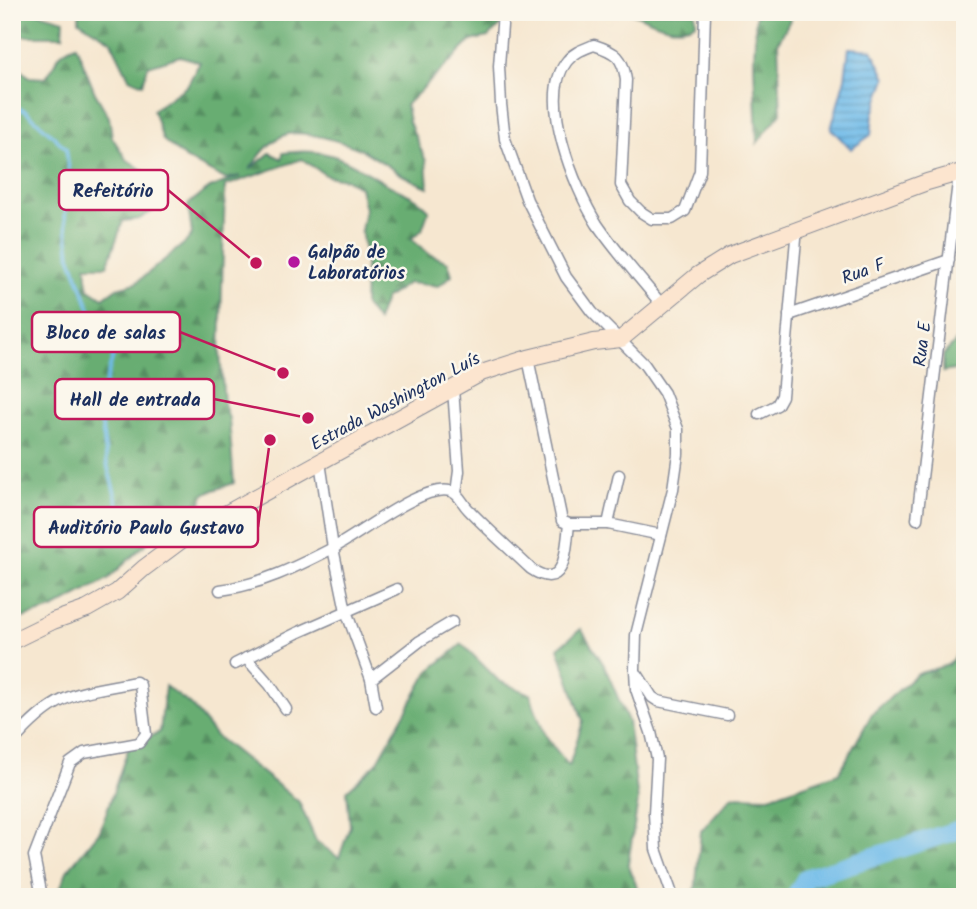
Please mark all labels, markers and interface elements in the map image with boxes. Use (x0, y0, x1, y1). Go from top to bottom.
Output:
callout: Refeitório (59, 170, 168, 210)
text: Refeitório (73, 177, 154, 207)
place label: Galpão de Laboratórios (308, 239, 406, 289)
street label: Rua F (838, 251, 891, 294)
marker: Galpão de Laboratórios (286, 254, 302, 270)
callout: Bloco de salas (32, 312, 180, 352)
text: Bloco de salas (46, 319, 166, 349)
street label: Rua E (906, 319, 941, 368)
street label: Estrada Washington Luís (306, 345, 486, 459)
callout: Hall de entrada (55, 379, 214, 419)
text: Hall de entrada (69, 386, 201, 416)
callout: Auditório Paulo Gustavo (34, 507, 258, 547)
text: Auditório Paulo Gustavo (48, 514, 244, 544)

